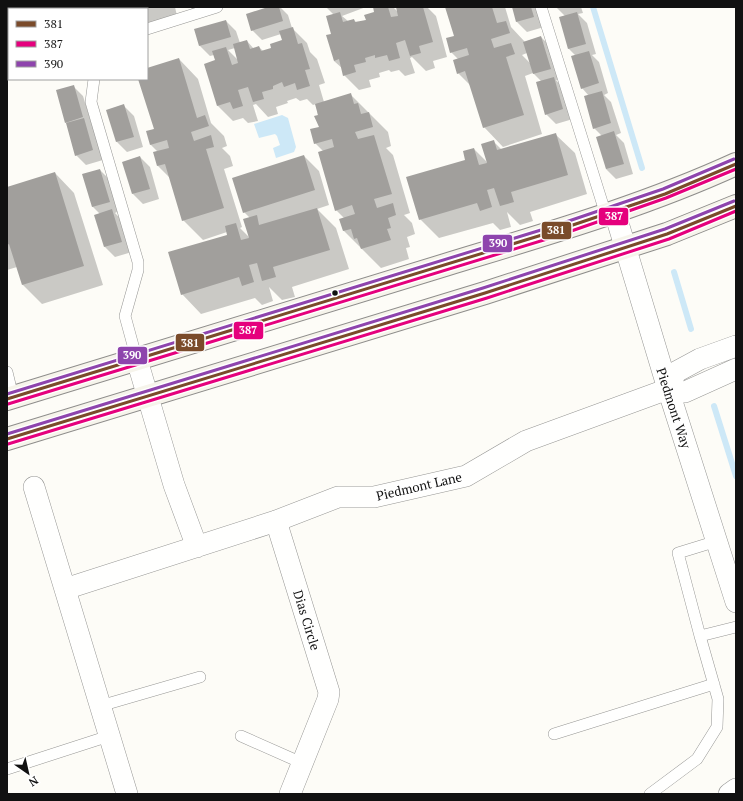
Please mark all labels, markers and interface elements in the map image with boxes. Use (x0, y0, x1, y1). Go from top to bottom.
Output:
legend (8, 8, 148, 80)
text: 381 (44, 16, 63, 31)
text: 387 (44, 36, 63, 51)
text: 390 (44, 56, 63, 71)
line badge: 387 (598, 207, 629, 226)
text: 387 (605, 209, 623, 223)
line badge: 381 (541, 221, 572, 240)
text: 381 (547, 223, 565, 237)
line badge: 390 (482, 234, 513, 253)
text: 390 (489, 236, 507, 250)
unlabelled marker (330, 288, 340, 298)
line badge: 387 (233, 321, 264, 340)
text: 387 (239, 323, 257, 337)
line badge: 381 (175, 333, 205, 352)
text: 381 (181, 336, 199, 350)
line badge: 390 (117, 346, 148, 365)
text: 390 (123, 348, 141, 362)
street label: Piedmont Way (652, 365, 696, 451)
street label: Piedmont Lane (374, 467, 464, 505)
street label: Dias Circle (289, 588, 325, 652)
north arrow (8, 753, 48, 793)
text: N (26, 773, 41, 790)

